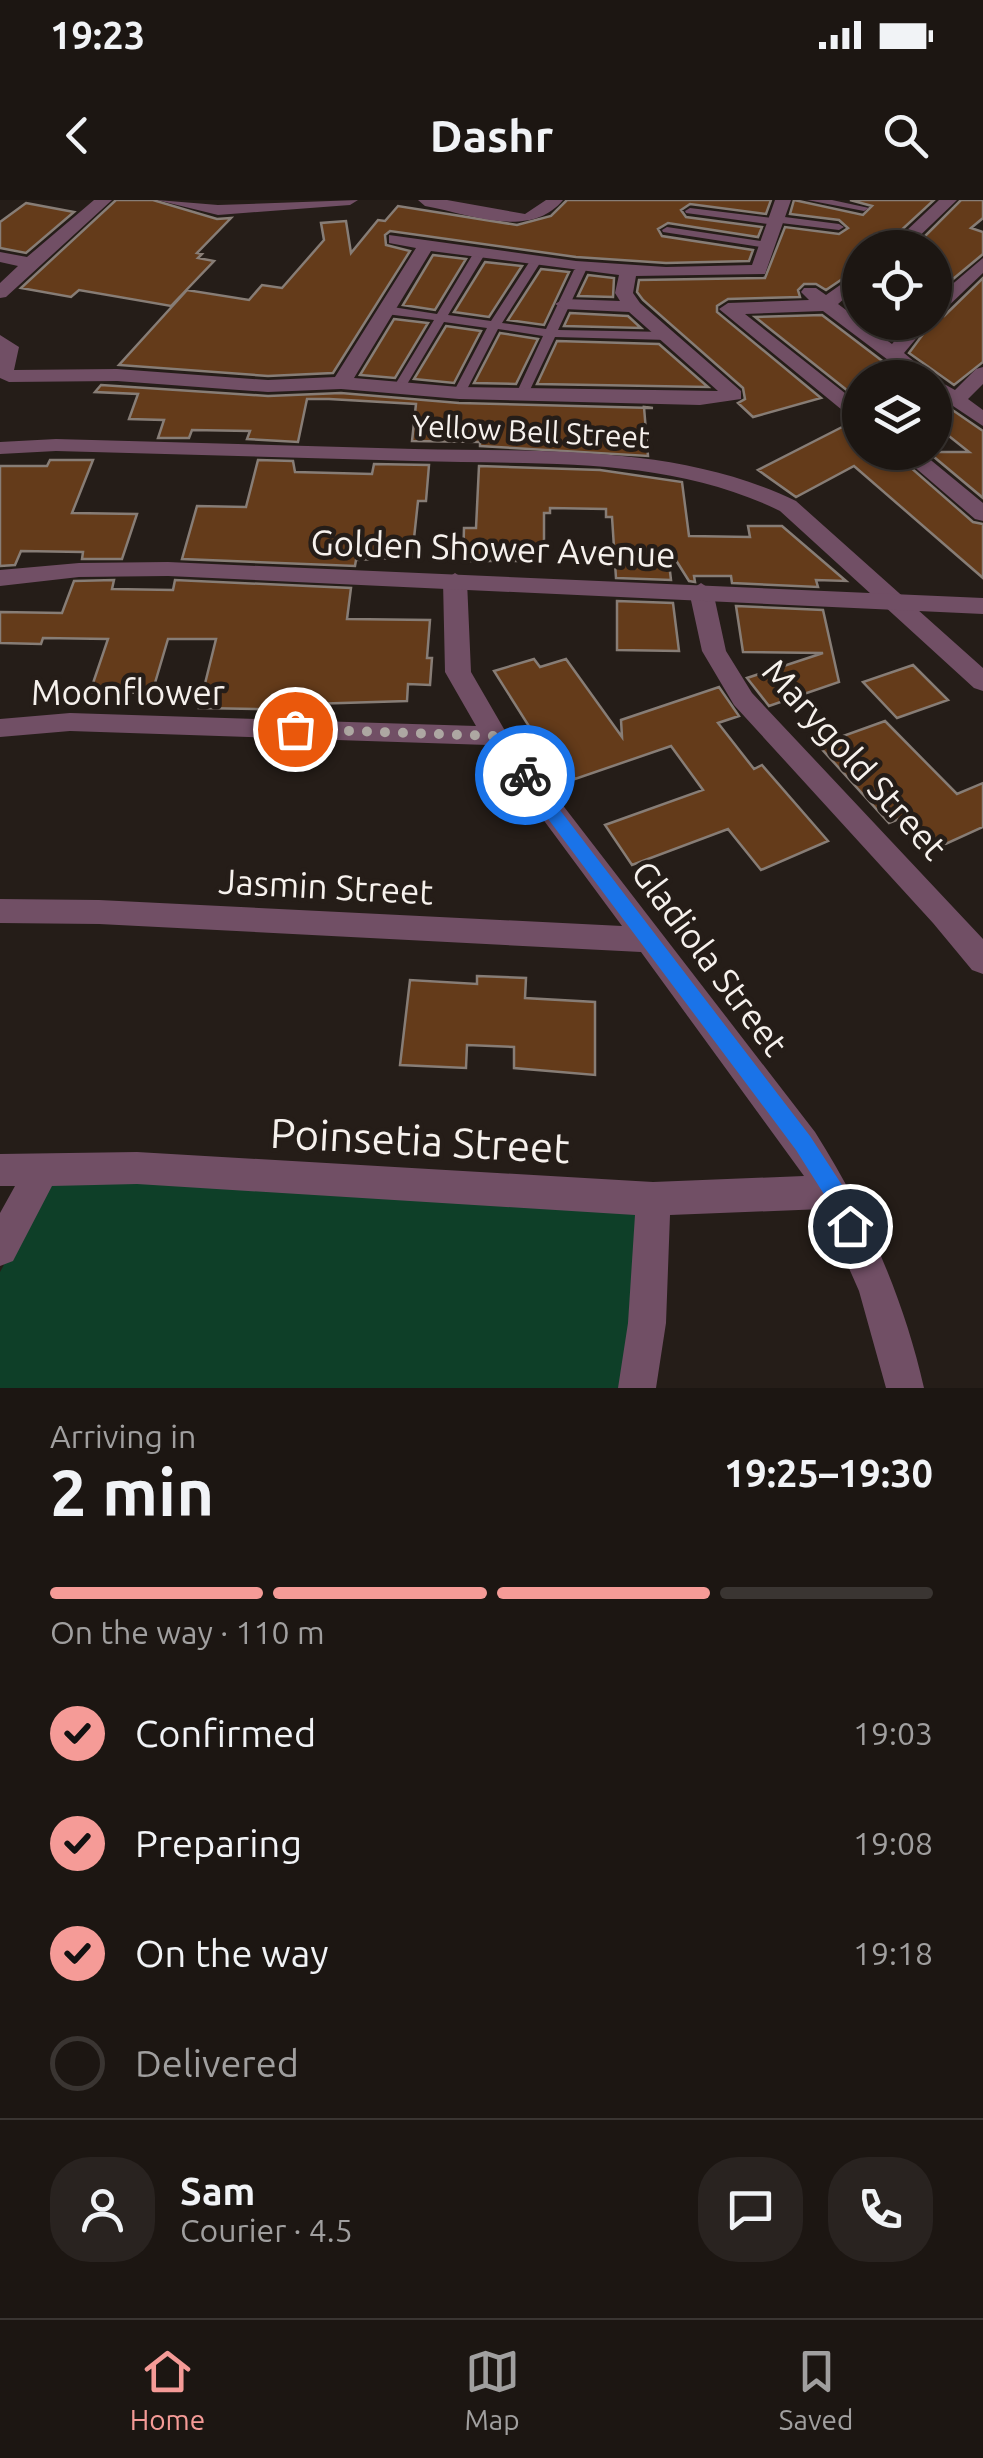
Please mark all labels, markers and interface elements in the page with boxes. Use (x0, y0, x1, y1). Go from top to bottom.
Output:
text: 19:23 (50, 14, 145, 56)
icon: back (50, 108, 105, 163)
icon: search (878, 108, 933, 163)
text: Dashr (430, 110, 553, 161)
map controls (842, 230, 952, 470)
button: locate (842, 230, 952, 340)
button: layers (842, 360, 952, 470)
street label: Yellow Bell Street (411, 408, 651, 454)
street label: Golden Shower Avenue (310, 522, 676, 574)
street label: Marygold Street (755, 651, 955, 867)
street label: Moonflower (31, 672, 225, 712)
pin (253, 687, 338, 772)
icon: bag (268, 702, 323, 757)
courier (475, 725, 575, 825)
icon: bike (498, 748, 553, 803)
street label: Gladiola Street (624, 853, 796, 1063)
street label: Jasmin Street (218, 860, 435, 912)
street label: Poinsetia Street (269, 1109, 571, 1171)
pin (808, 1184, 893, 1269)
icon: home (823, 1199, 878, 1254)
text: Arriving in (50, 1418, 196, 1454)
text: 19:25–19:30 (724, 1452, 933, 1494)
text: 2 min (50, 1455, 214, 1528)
text: On the way · 110 m (50, 1614, 325, 1650)
icon: check (50, 1706, 105, 1761)
text: Confirmed (135, 1712, 316, 1754)
text: 19:03 (853, 1715, 933, 1751)
icon: check (50, 1816, 105, 1871)
text: Preparing (135, 1822, 302, 1864)
text: 19:08 (853, 1825, 933, 1861)
icon: check (50, 1926, 105, 1981)
text: On the way (135, 1932, 328, 1974)
text: 19:18 (853, 1935, 933, 1971)
text: Delivered (135, 2042, 299, 2084)
button: person (50, 2157, 155, 2262)
button: chat (698, 2157, 803, 2262)
button: phone (828, 2157, 933, 2262)
text: Sam (180, 2170, 255, 2212)
text: Courier · 4.5 (180, 2212, 353, 2248)
tab: Home (130, 2344, 205, 2435)
tab: Map (464, 2344, 520, 2435)
tab: Saved (779, 2344, 853, 2435)

